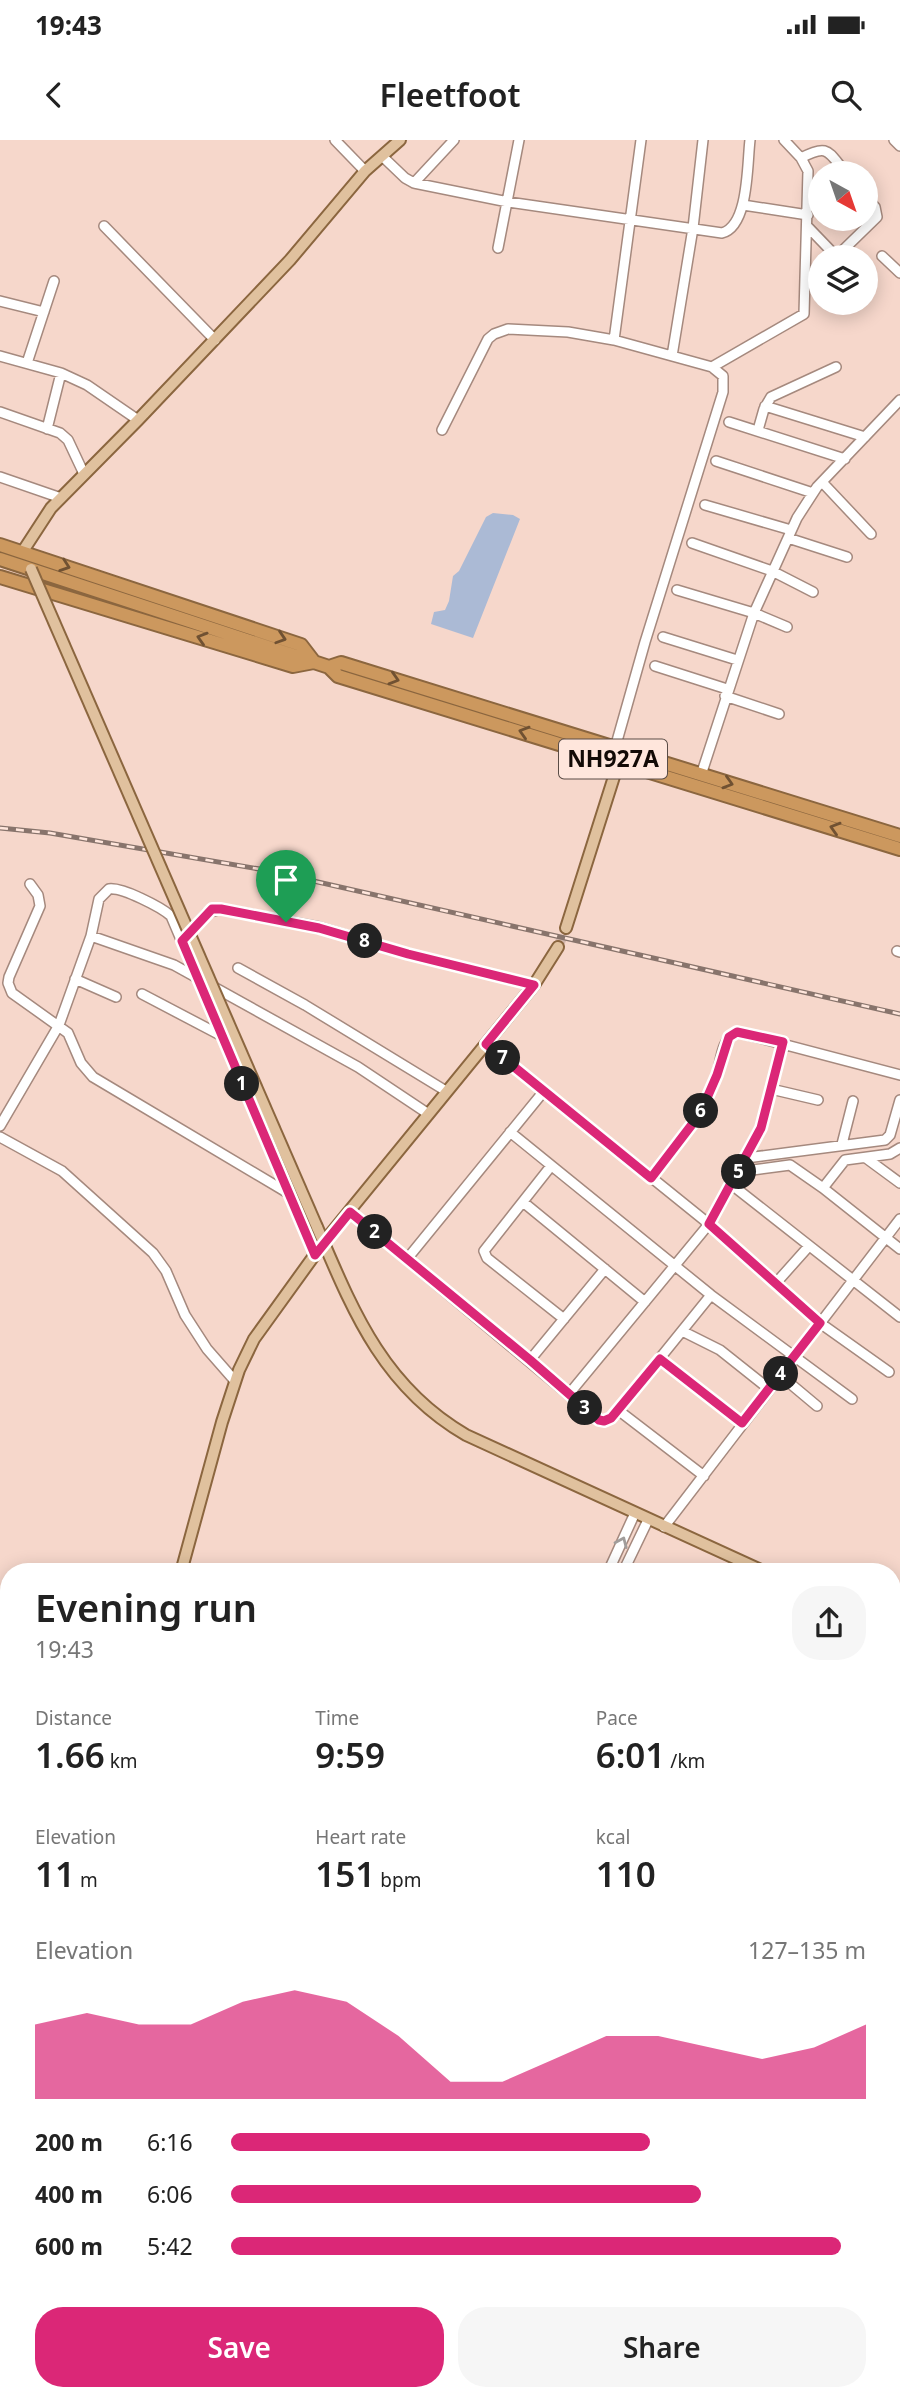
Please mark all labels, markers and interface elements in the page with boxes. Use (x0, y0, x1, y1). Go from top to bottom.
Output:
text: 19:43 (35, 7, 102, 43)
text: Fleetfoot (379, 73, 521, 116)
icon: back (35, 76, 73, 114)
icon: search (827, 76, 865, 114)
north arrow (808, 161, 878, 231)
map controls (808, 161, 878, 315)
button: layers (808, 245, 878, 315)
one-way arrow (59, 557, 71, 572)
one-way arrow (274, 630, 286, 644)
one-way arrow (196, 631, 208, 646)
one-way arrow (388, 671, 400, 686)
one-way arrow (518, 725, 530, 740)
road number: NH927A (559, 740, 667, 778)
one-way arrow (722, 775, 734, 790)
one-way arrow (829, 822, 841, 837)
pin (256, 850, 316, 922)
icon: arrive (267, 861, 305, 899)
pin: 8 (348, 924, 382, 958)
text: 8 (359, 927, 370, 953)
pin: 7 (486, 1040, 520, 1076)
text: 7 (497, 1044, 508, 1070)
pin: 1 (224, 1066, 260, 1102)
text: 1 (236, 1070, 247, 1096)
pin: 6 (684, 1094, 718, 1128)
text: 6 (695, 1097, 706, 1123)
pin: 5 (722, 1154, 756, 1190)
text: 5 (733, 1158, 744, 1184)
pin: 2 (358, 1214, 392, 1250)
text: 2 (369, 1218, 380, 1244)
pin: 4 (764, 1356, 798, 1392)
text: 4 (775, 1360, 786, 1386)
pin: 3 (568, 1390, 602, 1426)
text: 3 (579, 1394, 590, 1420)
one-way arrow (613, 1537, 627, 1550)
text: Evening run (35, 1581, 257, 1633)
button: share (792, 1586, 866, 1660)
text: 19:43 (35, 1633, 94, 1665)
text: Distance (35, 1705, 112, 1731)
text: Time (315, 1705, 359, 1731)
text: Pace (596, 1705, 638, 1731)
text: 1.66 (35, 1731, 105, 1778)
text: 9:59 (315, 1731, 385, 1778)
text: 6:01 (596, 1731, 665, 1778)
text: km (105, 1748, 138, 1774)
text: /km (665, 1748, 705, 1774)
text: Elevation (35, 1824, 116, 1850)
text: Heart rate (315, 1824, 406, 1850)
text: kcal (596, 1824, 630, 1850)
text: 11 (35, 1850, 75, 1897)
text: 151 (315, 1850, 375, 1897)
text: 110 (596, 1850, 656, 1897)
text: m (75, 1867, 98, 1893)
text: bpm (375, 1867, 421, 1893)
text: Elevation (35, 1934, 133, 1966)
text: 127–135 m (748, 1934, 866, 1966)
text: 200 m (35, 2126, 103, 2158)
text: 6:16 (147, 2126, 193, 2158)
text: 400 m (35, 2178, 103, 2210)
text: 6:06 (147, 2178, 193, 2210)
text: 600 m (35, 2230, 103, 2262)
text: 5:42 (147, 2230, 193, 2262)
button: Save (35, 2307, 444, 2387)
button: Share (458, 2307, 866, 2387)

